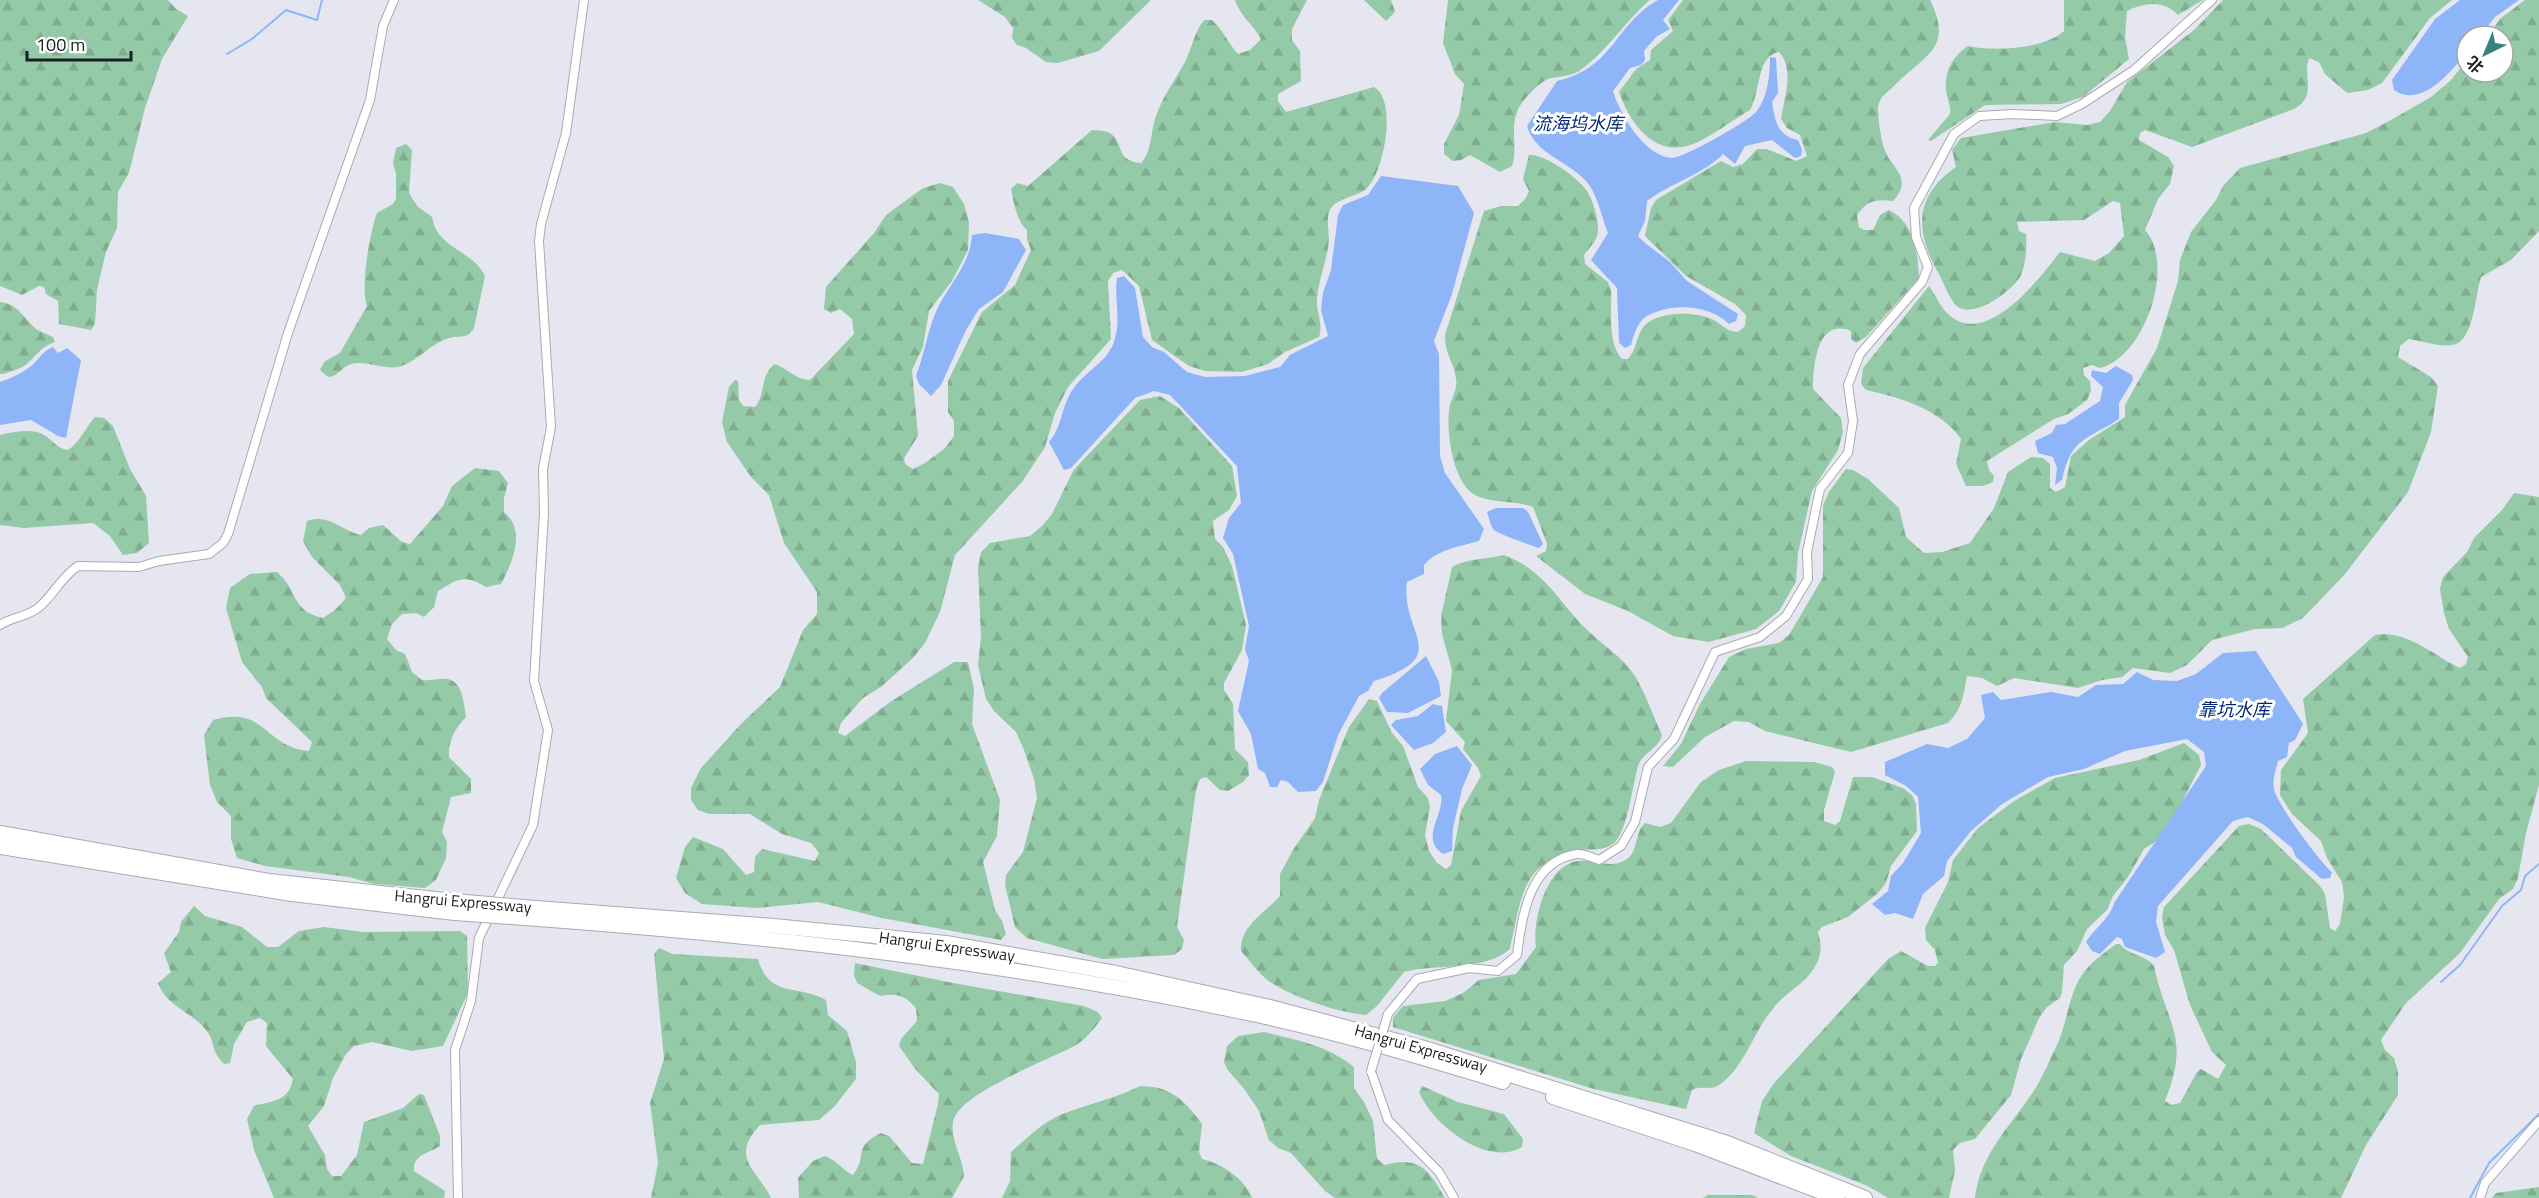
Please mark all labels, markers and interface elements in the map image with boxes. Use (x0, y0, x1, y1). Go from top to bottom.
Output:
scale bar (27, 24, 130, 62)
north arrow (2455, 24, 2515, 84)
text: 100 m (36, 31, 85, 58)
text: 北 (2461, 51, 2489, 79)
water label: 流海坞水库 (1533, 110, 1626, 137)
water label: 靠坑水库 (2198, 696, 2273, 723)
street label: Hangrui Expressway (394, 883, 533, 919)
street label: Hangrui Expressway (877, 925, 1017, 967)
street label: Hangrui Expressway (1352, 1018, 1491, 1079)

